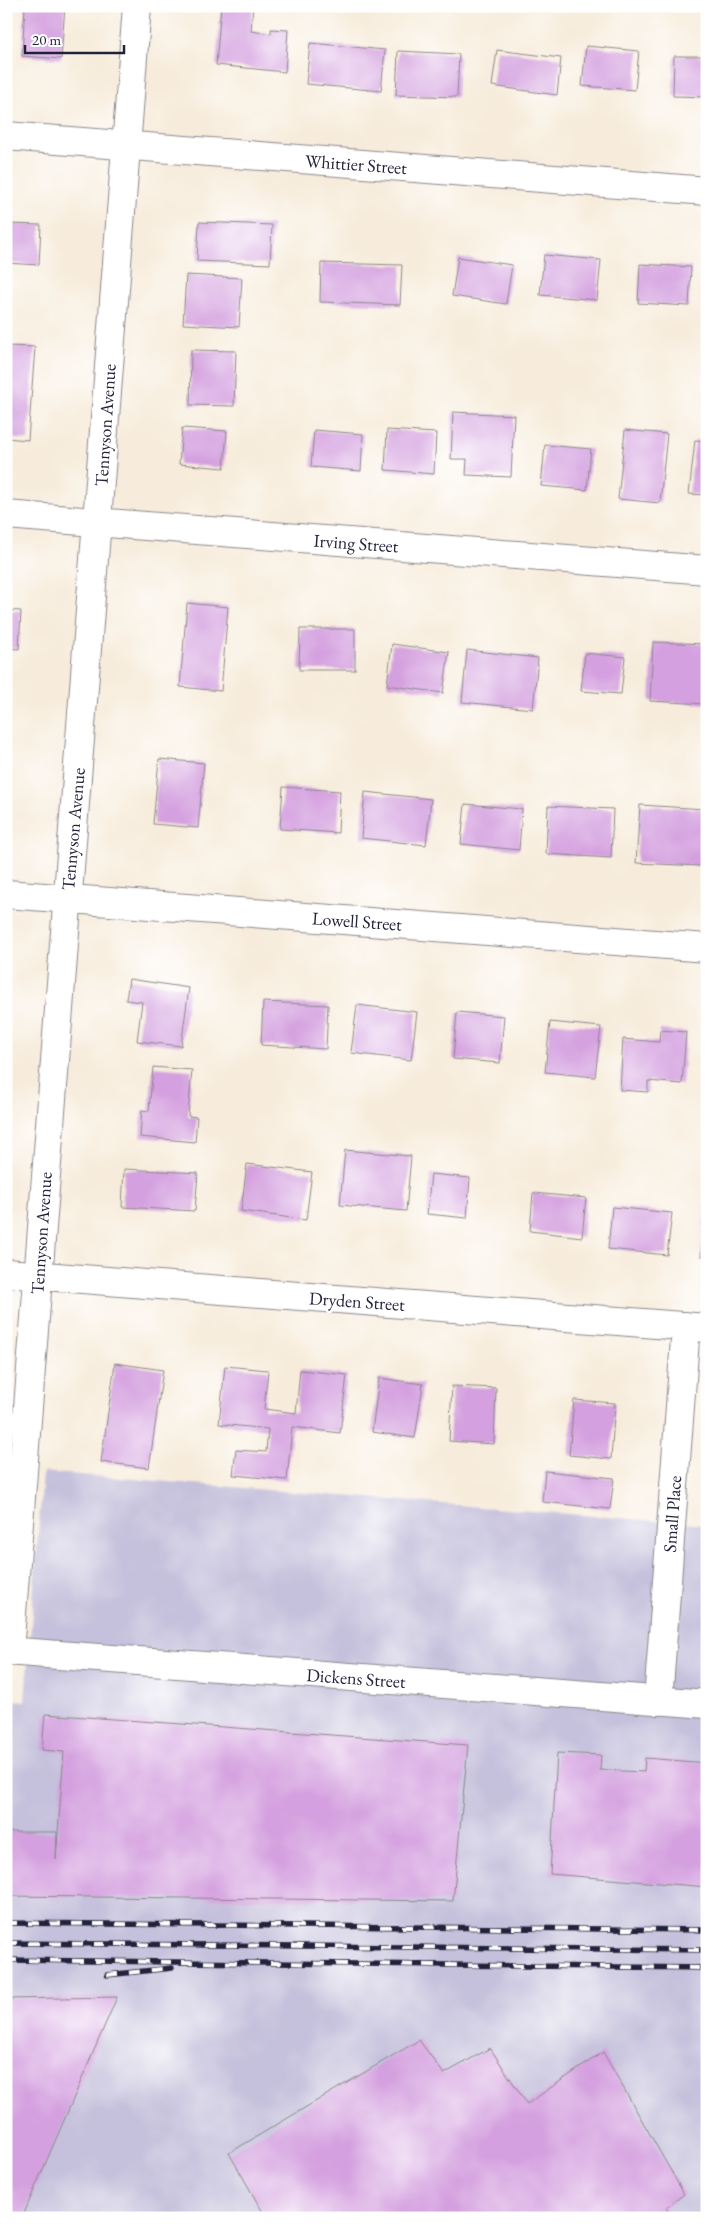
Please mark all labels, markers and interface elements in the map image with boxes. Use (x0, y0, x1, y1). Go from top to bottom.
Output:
scale bar (25, 22, 124, 54)
text: 20 m (32, 30, 61, 49)
street label: Whittier Street (304, 149, 408, 179)
street label: Tennyson Avenue (89, 363, 121, 487)
street label: Irving Street (313, 529, 399, 557)
street label: Tennyson Avenue (56, 767, 90, 891)
street label: Lowell Street (311, 906, 403, 936)
street label: Tennyson Avenue (25, 1171, 57, 1295)
street label: Dryden Street (308, 1286, 406, 1316)
street label: Small Place (658, 1475, 686, 1553)
street label: Dickens Street (306, 1663, 407, 1693)

